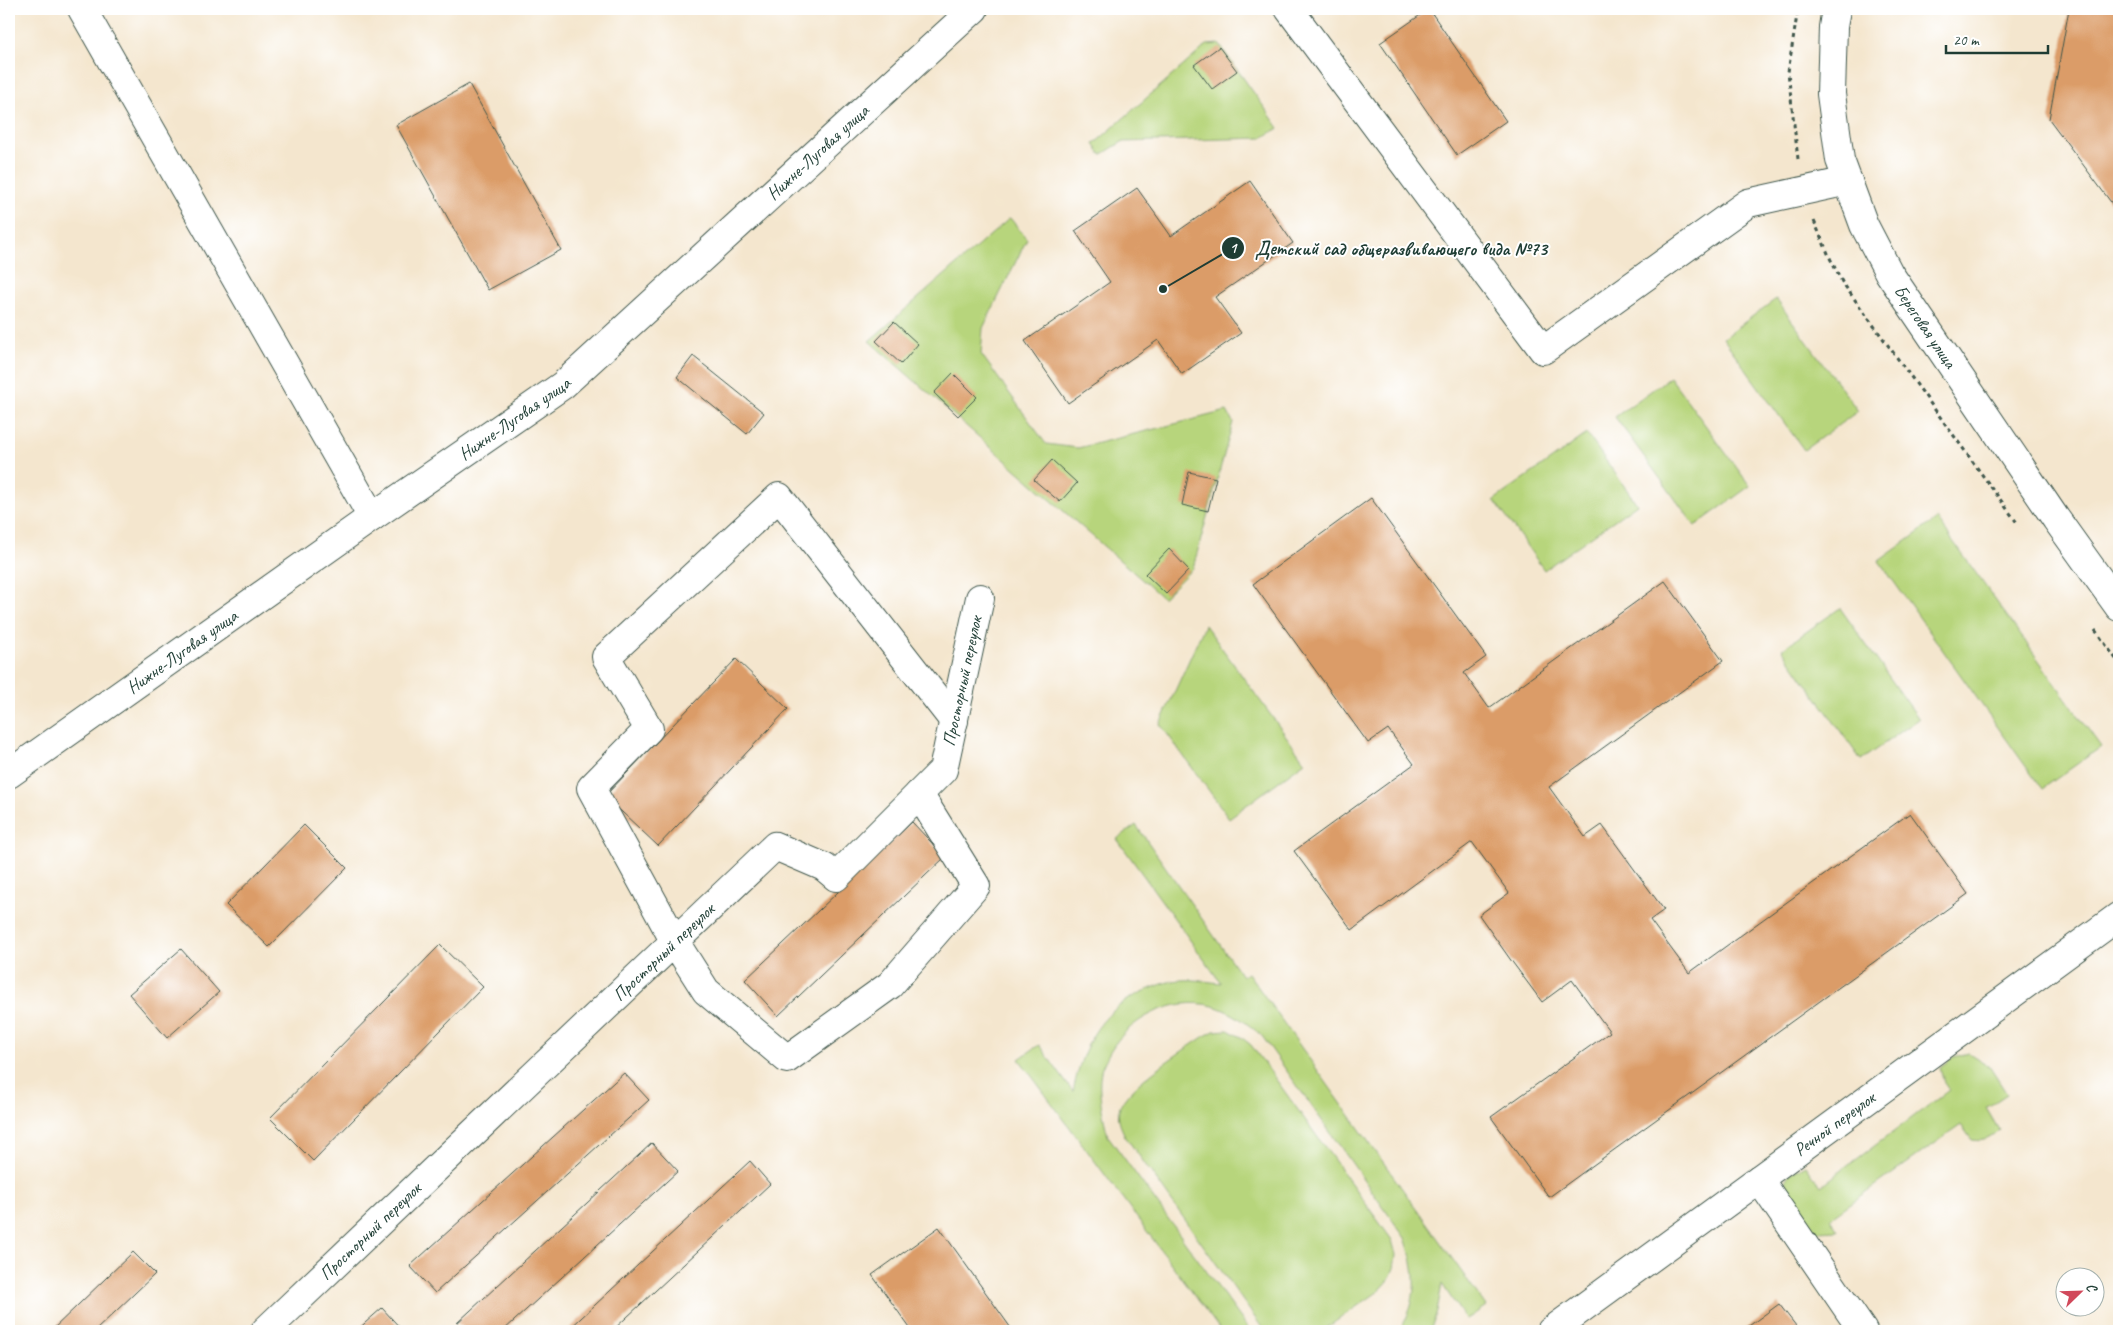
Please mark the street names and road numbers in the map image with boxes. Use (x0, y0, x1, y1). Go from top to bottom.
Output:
street label: Нижне-Луговая улица (762, 99, 874, 204)
street label: Береговая улица (1889, 281, 1962, 374)
street label: Нижне-Луговая улица (454, 372, 576, 465)
street label: Нижне-Луговая улица (122, 604, 243, 698)
street label: Просторный переулок (937, 612, 987, 748)
street label: Просторный переулок (608, 897, 721, 1006)
street label: Речной переулок (1789, 1086, 1881, 1161)
street label: Просторный переулок (315, 1176, 427, 1285)

